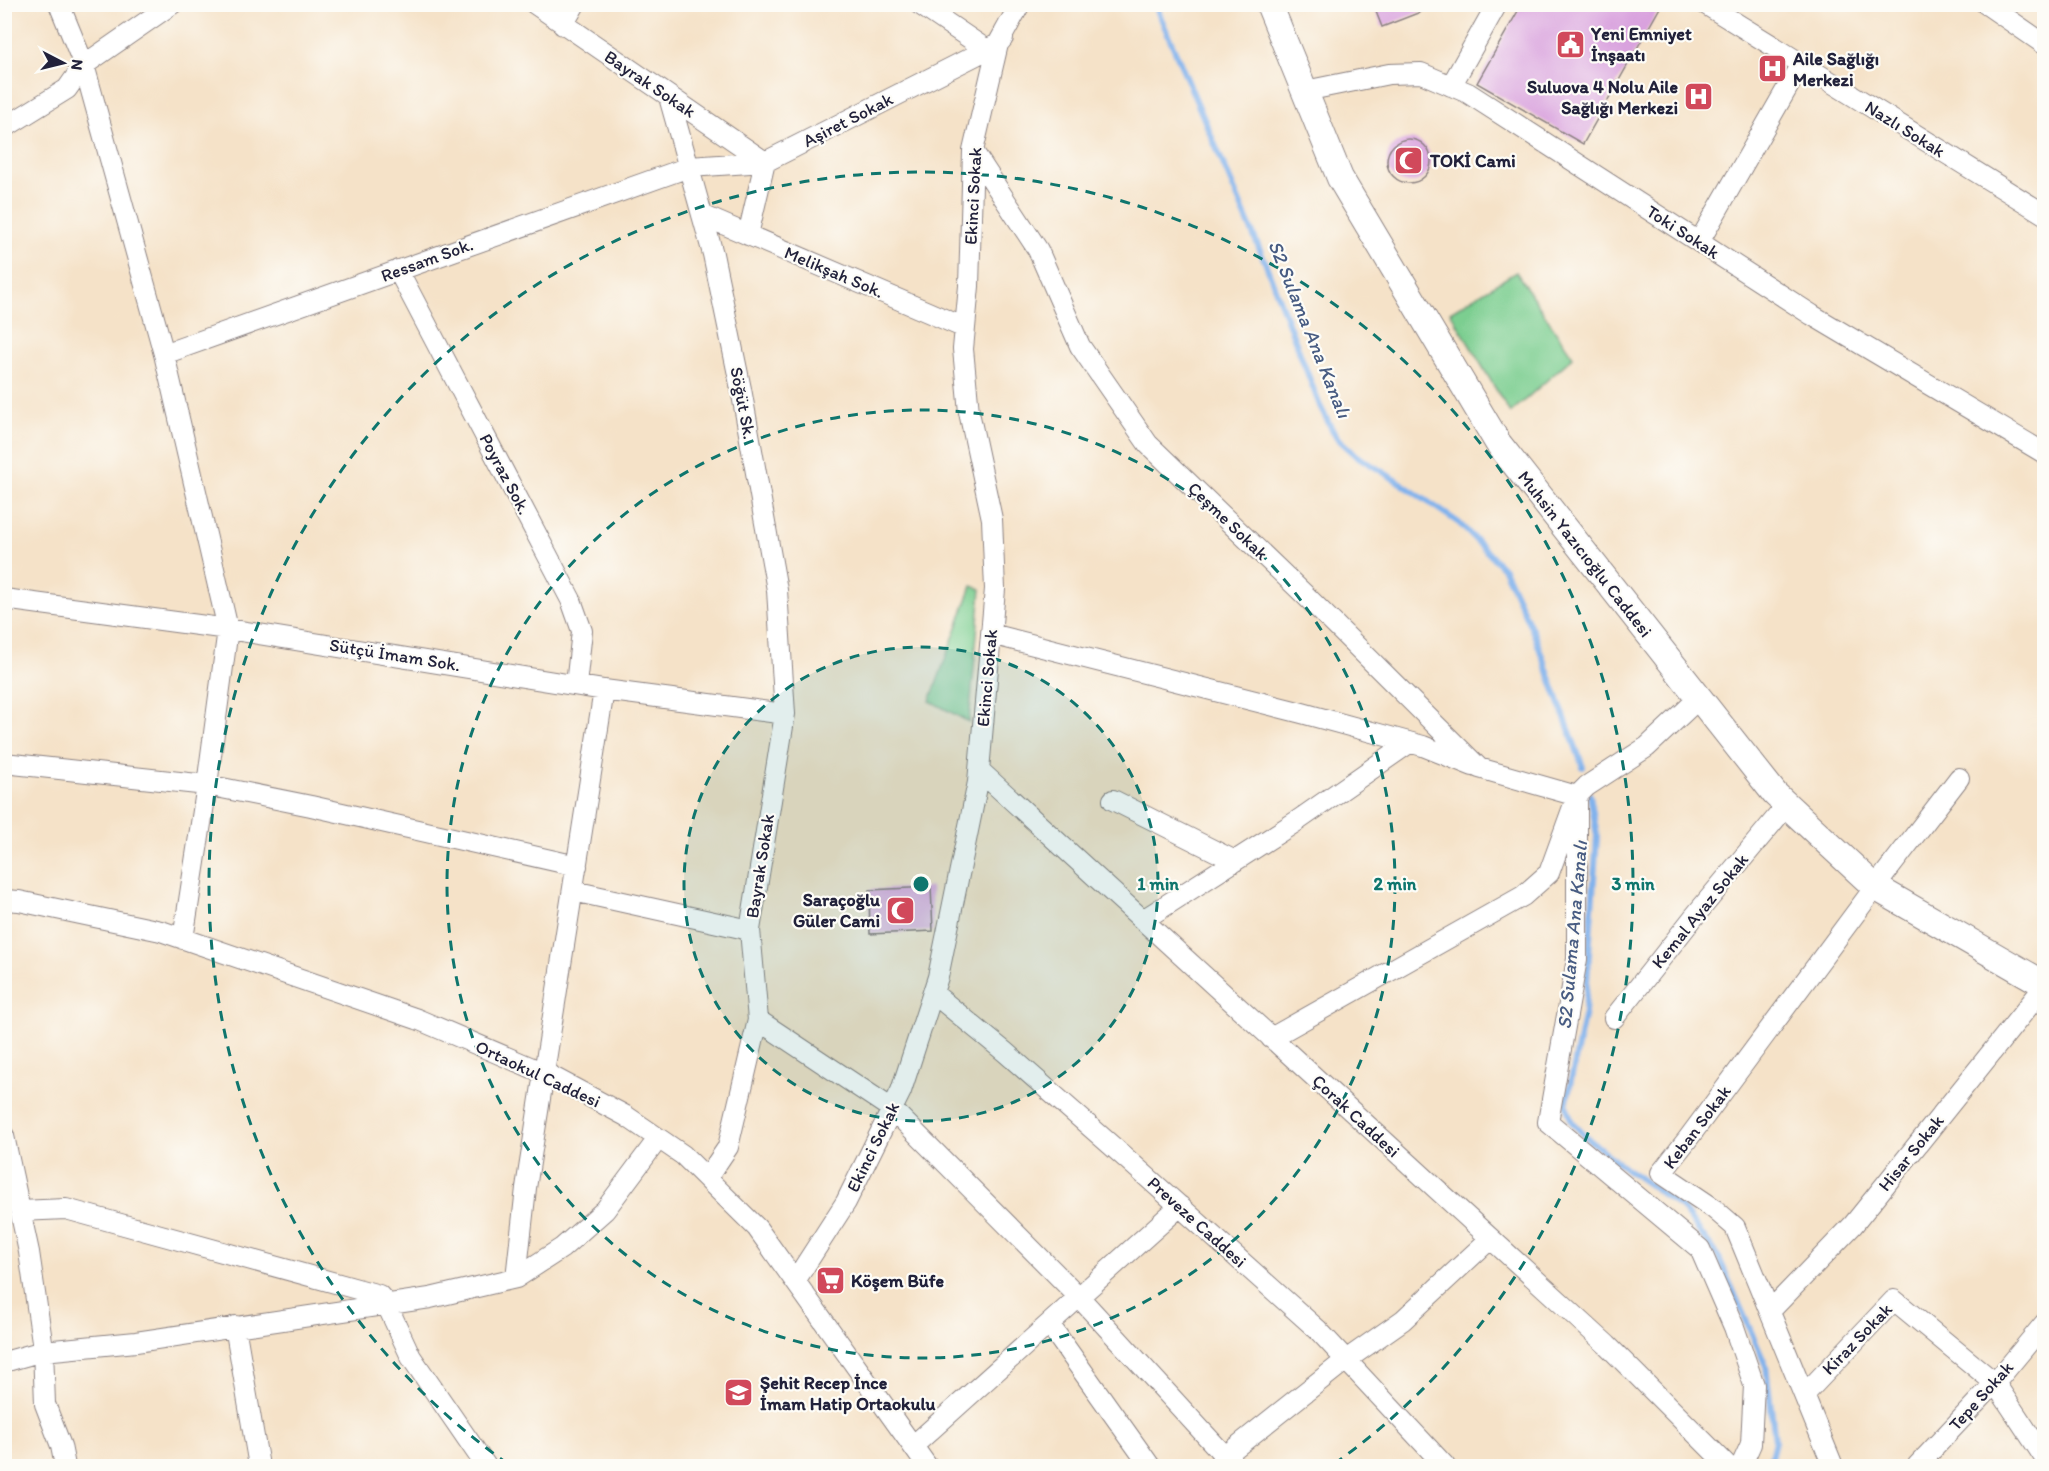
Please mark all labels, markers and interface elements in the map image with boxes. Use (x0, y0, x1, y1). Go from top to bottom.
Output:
place label: Yeni Emniyet İnşaatı (1590, 23, 1692, 66)
public building icon: Yeni Emniyet İnşaatı (1554, 28, 1586, 60)
north arrow (33, 33, 93, 93)
street label: Bayrak Sokak (600, 45, 700, 123)
place label: Aile Sağlığı Merkezi (1792, 48, 1879, 91)
hospital icon: Aile Sağlığı Merkezi (1756, 53, 1788, 85)
text: N (67, 58, 87, 71)
place label: Suluova 4 Nolu Aile Sağlığı Merkezi (1527, 76, 1678, 119)
hospital icon: Suluova 4 Nolu Aile Sağlığı Merkezi (1683, 81, 1715, 113)
street label: Aşiret Sokak (799, 88, 897, 152)
street label: Nazlı Sokak (1861, 96, 1949, 162)
mosque icon: TOKİ Cami (1393, 145, 1425, 177)
street label: Ekinci Sokak (959, 147, 987, 245)
place label: TOKİ Cami (1429, 150, 1516, 172)
street label: Toki Sokak (1642, 200, 1724, 264)
street label: Ressam Sok. (378, 233, 476, 287)
water label: S2 Sulama Ana Kanalı (1263, 237, 1357, 422)
street label: Melikşah Sok. (781, 241, 887, 303)
street label: Söğüt Sk. (725, 365, 761, 441)
street label: Poyraz Sok. (475, 430, 535, 518)
street label: Muhsin Yazıcıoğlu Caddesi (1513, 466, 1657, 642)
street label: Çeşme Sokak (1183, 477, 1273, 565)
street label: Ekinci Sokak (972, 628, 1002, 728)
street label: Sütçü İmam Sok. (328, 634, 462, 676)
street label: Bayrak Sokak (741, 812, 779, 920)
water label: S2 Sulama Ana Kanalı (1552, 839, 1592, 1030)
street label: Kemal Ayaz Sokak (1647, 849, 1754, 973)
text: 1 min (1137, 873, 1179, 895)
text: 2 min (1374, 873, 1417, 895)
text: 3 min (1611, 873, 1655, 895)
centre of rings (911, 874, 931, 894)
place label: Saraçoğlu Güler Cami (793, 889, 880, 932)
mosque icon: Saraçoğlu Güler Cami (885, 894, 917, 926)
street label: Ortaokul Caddesi (472, 1035, 604, 1113)
street label: Çorak Caddesi (1308, 1070, 1404, 1162)
street label: Keban Sokak (1658, 1080, 1736, 1173)
street label: Ekinci Sokak (842, 1098, 904, 1196)
street label: Hisar Sokak (1873, 1110, 1949, 1196)
street label: Preveze Caddesi (1143, 1172, 1251, 1272)
supermarket icon: Köşem Büfe (814, 1265, 846, 1297)
place label: Köşem Büfe (851, 1270, 945, 1292)
street label: Kiraz Sokak (1817, 1298, 1897, 1380)
street label: Tepe Sokak (1944, 1356, 2018, 1435)
place label: Şehit Recep İnce İmam Hatip Ortaokulu (760, 1372, 936, 1415)
school or university icon: Şehit Recep İnce İmam Hatip Ortaokulu (723, 1377, 755, 1409)

